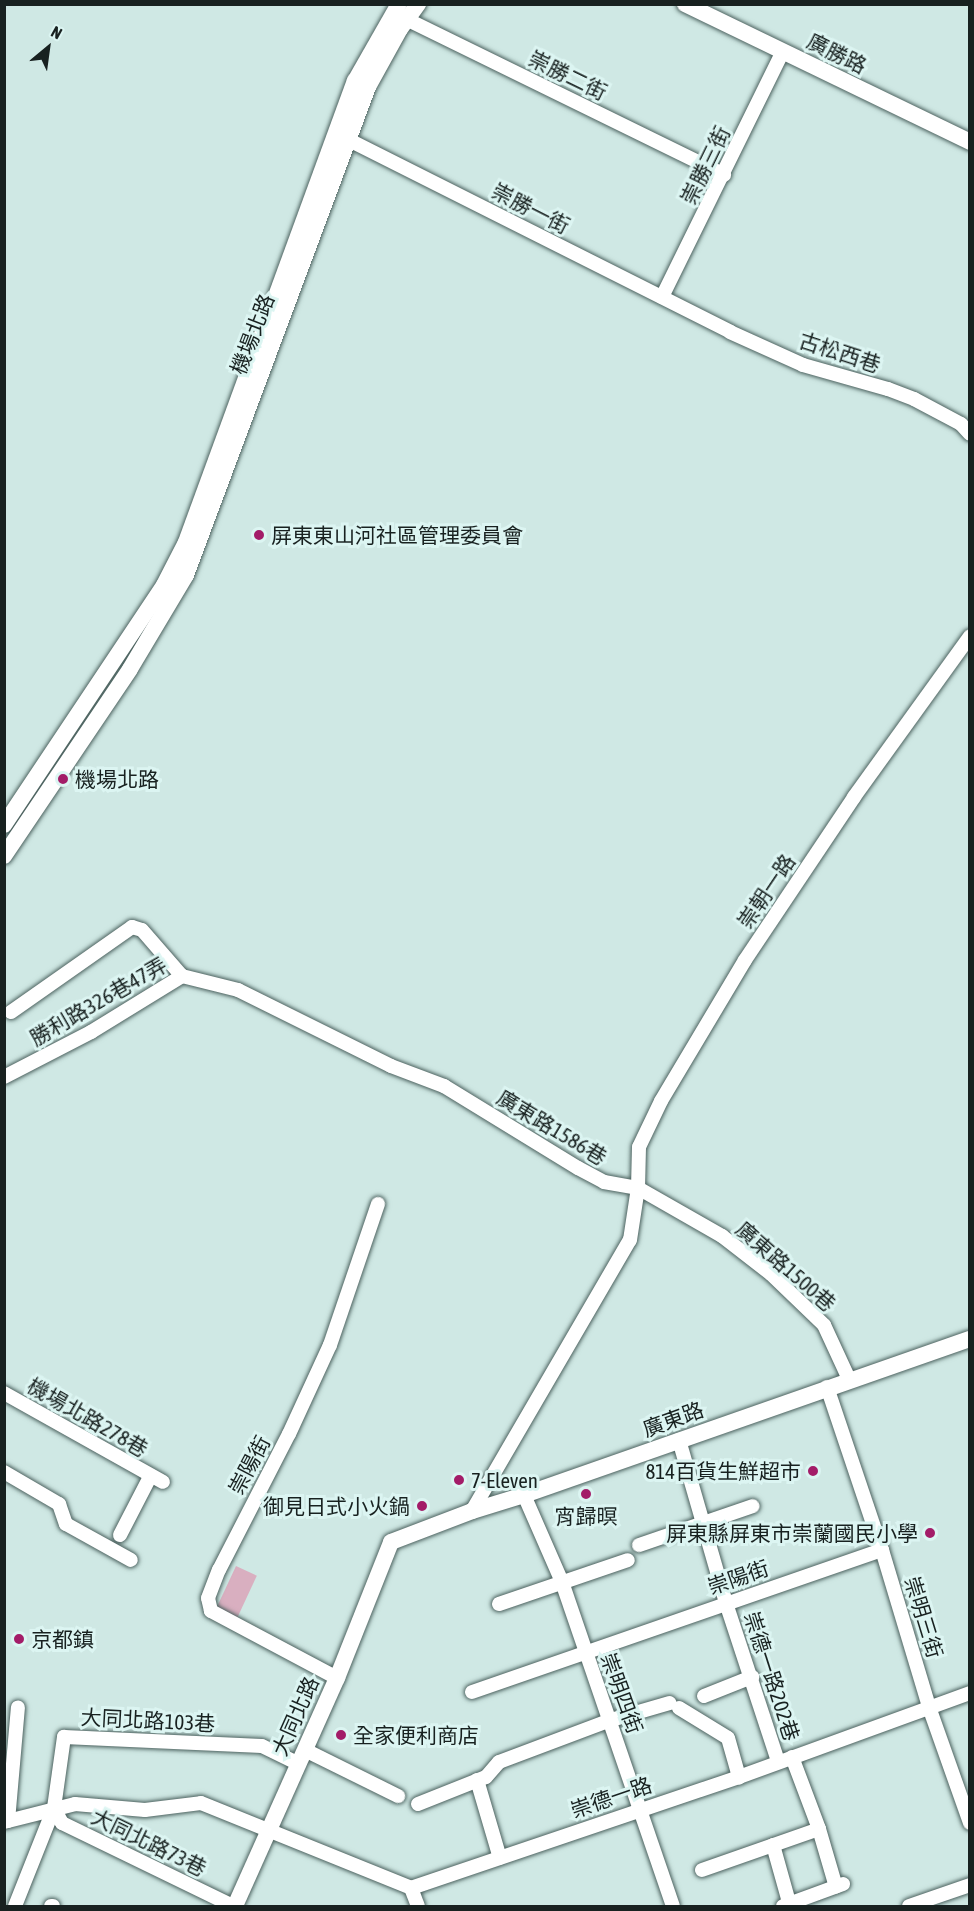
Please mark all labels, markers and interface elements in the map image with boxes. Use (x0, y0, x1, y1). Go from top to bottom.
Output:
north arrow (18, 18, 78, 78)
text: N (48, 22, 65, 42)
street label: 廣勝路 (803, 28, 871, 78)
street label: 崇勝二街 (525, 45, 611, 105)
street label: 崇勝三街 (675, 122, 735, 208)
street label: 崇勝一街 (488, 178, 574, 238)
street label: 機場北路 (225, 290, 279, 378)
street label: 古松西巷 (796, 327, 884, 377)
place label: 屏東東山河社區管理委員會 (271, 522, 523, 548)
marker: 屏東東山河社區管理委員會 (252, 528, 266, 542)
place label: 機場北路 (75, 766, 159, 792)
marker: 機場北路 (56, 772, 70, 786)
street label: 崇朝一路 (732, 849, 800, 933)
street label: 勝利路326巷47弄 (25, 952, 171, 1050)
street label: 廣東路1586巷 (493, 1084, 611, 1170)
street label: 廣東路1500巷 (731, 1216, 841, 1316)
street label: 機場北路278巷 (23, 1372, 153, 1462)
street label: 廣東路 (639, 1396, 707, 1442)
street label: 崇陽街 (223, 1431, 275, 1499)
place label: 814百貨生鮮超市 (645, 1458, 801, 1484)
marker: 814百貨生鮮超市 (806, 1464, 820, 1478)
place label: 7-Eleven (471, 1467, 538, 1493)
marker: 7-Eleven (452, 1473, 466, 1487)
marker: 宵歸暝 (579, 1487, 593, 1501)
place label: 御見日式小火鍋 (263, 1493, 410, 1519)
marker: 御見日式小火鍋 (415, 1499, 429, 1513)
place label: 宵歸暝 (555, 1503, 617, 1529)
place label: 屏東縣屏東市崇蘭國民小學 (666, 1520, 918, 1546)
marker: 屏東縣屏東市崇蘭國民小學 (923, 1526, 937, 1540)
street label: 崇陽街 (704, 1555, 772, 1599)
street label: 崇明三街 (900, 1573, 948, 1661)
street label: 崇德一路202巷 (739, 1608, 805, 1744)
place label: 京都鎮 (31, 1626, 94, 1652)
marker: 京都鎮 (12, 1632, 26, 1646)
street label: 崇明四街 (596, 1649, 648, 1737)
street label: 大同北路 (266, 1673, 324, 1759)
street label: 大同北路103巷 (80, 1704, 216, 1736)
place label: 全家便利商店 (353, 1722, 479, 1748)
marker: 全家便利商店 (334, 1728, 348, 1742)
street label: 崇德一路 (567, 1771, 655, 1823)
street label: 大同北路73巷 (87, 1803, 211, 1881)

